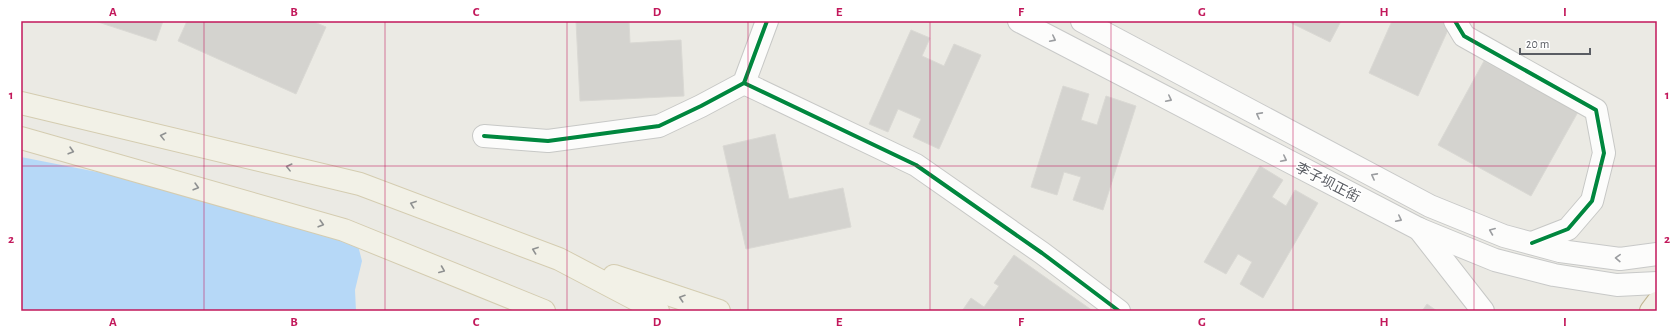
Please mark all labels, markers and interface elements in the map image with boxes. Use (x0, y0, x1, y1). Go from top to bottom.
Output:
text: A (109, 6, 117, 19)
text: B (290, 6, 298, 19)
text: C (473, 6, 480, 19)
text: D (653, 6, 662, 19)
text: E (836, 6, 843, 19)
text: F (1018, 6, 1025, 19)
text: G (1198, 6, 1206, 19)
text: H (1379, 6, 1389, 19)
text: I (1563, 6, 1567, 19)
scale bar (1520, 30, 1590, 56)
one-way arrow (1049, 34, 1057, 42)
text: 20 m (1526, 38, 1549, 50)
text: 1 (9, 89, 13, 102)
text: 1 (1665, 89, 1669, 102)
one-way arrow (1165, 94, 1172, 102)
one-way arrow (1256, 112, 1263, 120)
one-way arrow (160, 133, 166, 141)
one-way arrow (67, 146, 74, 155)
one-way arrow (1280, 154, 1287, 162)
street label: 李子坝正街 (1293, 160, 1362, 205)
one-way arrow (286, 164, 292, 172)
one-way arrow (1371, 173, 1378, 181)
one-way arrow (192, 182, 199, 191)
one-way arrow (410, 201, 417, 209)
one-way arrow (1395, 214, 1403, 222)
one-way arrow (317, 219, 324, 228)
one-way arrow (1488, 227, 1495, 235)
text: 2 (8, 233, 14, 246)
text: 2 (1664, 233, 1670, 246)
one-way arrow (532, 246, 539, 254)
one-way arrow (1615, 253, 1621, 262)
one-way arrow (439, 265, 446, 273)
one-way arrow (679, 294, 686, 303)
text: A (109, 316, 117, 329)
text: B (290, 316, 298, 329)
text: C (473, 316, 480, 329)
text: D (653, 316, 662, 329)
text: E (836, 316, 843, 329)
text: F (1018, 316, 1025, 329)
text: G (1198, 316, 1206, 329)
text: H (1379, 316, 1389, 329)
text: I (1563, 316, 1567, 329)

